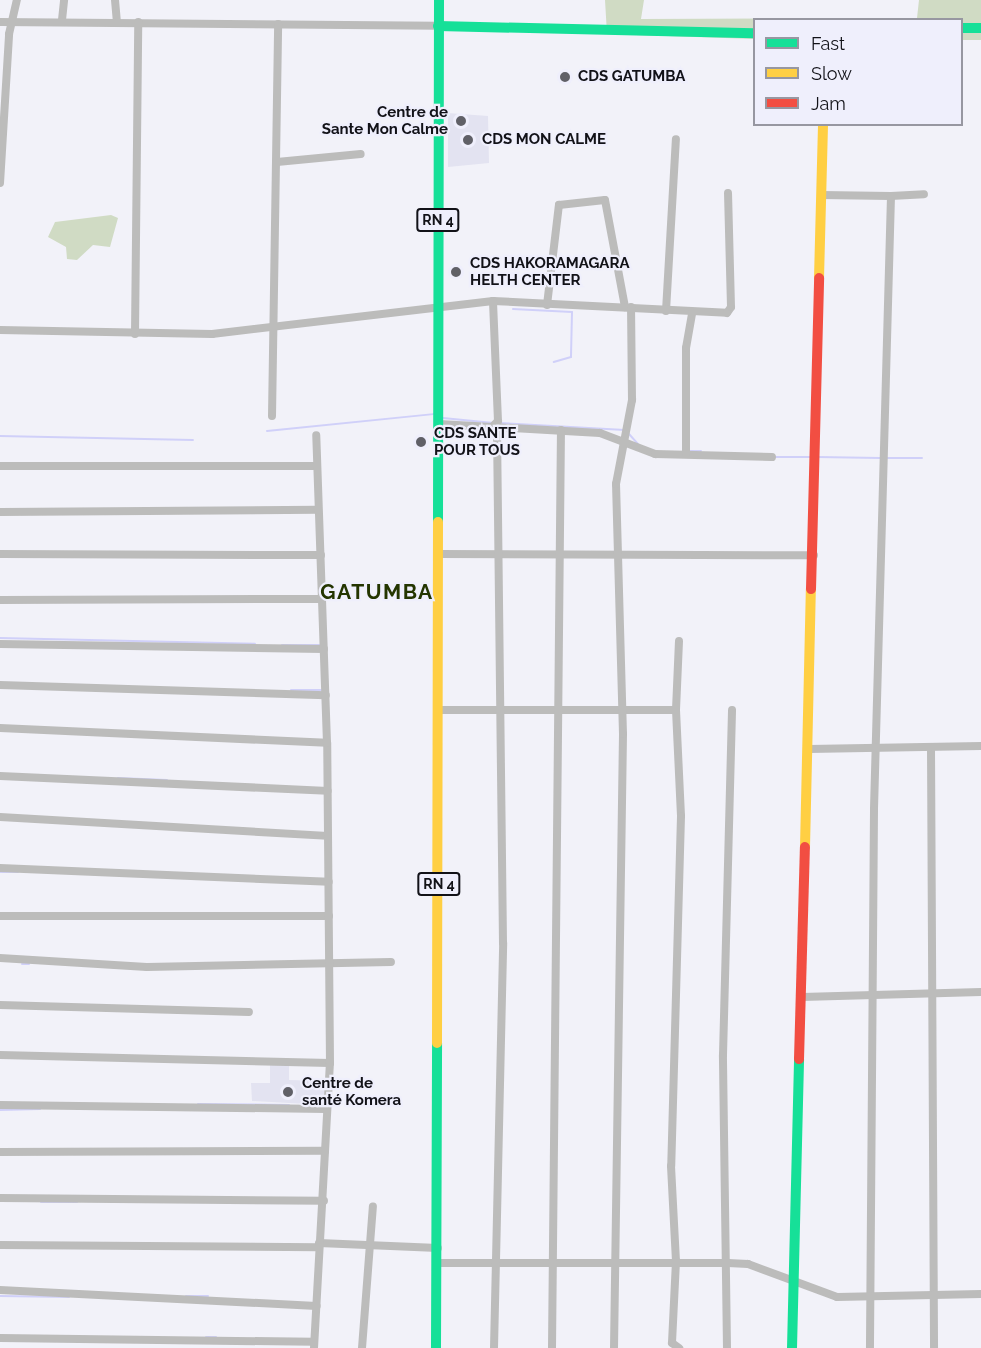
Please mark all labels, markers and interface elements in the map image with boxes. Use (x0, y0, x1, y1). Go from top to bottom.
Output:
legend (753, 18, 963, 126)
text: Fast (811, 33, 845, 54)
text: Slow (811, 63, 852, 84)
marker: CDS GATUMBA (556, 68, 574, 86)
place label: CDS GATUMBA (578, 68, 685, 86)
text: Jam (811, 93, 846, 114)
place label: Centre de Sante Mon Calme (322, 103, 448, 138)
marker: Centre de Sante Mon Calme (452, 112, 470, 130)
marker: CDS MON CALME (459, 131, 477, 149)
place label: CDS MON CALME (482, 131, 606, 149)
road number: RN 4 (416, 209, 460, 231)
place label: CDS HAKORAMAGARA HELTH CENTER (470, 254, 630, 289)
marker: CDS HAKORAMAGARA HELTH CENTER (447, 263, 465, 281)
place label: CDS SANTE POUR TOUS (434, 424, 520, 459)
marker: CDS SANTE POUR TOUS (412, 433, 430, 451)
district label: GATUMBA (320, 579, 434, 605)
road number: RN 4 (416, 873, 462, 895)
place label: Centre de santé Komera (302, 1074, 401, 1109)
marker: Centre de santé Komera (279, 1083, 297, 1101)

